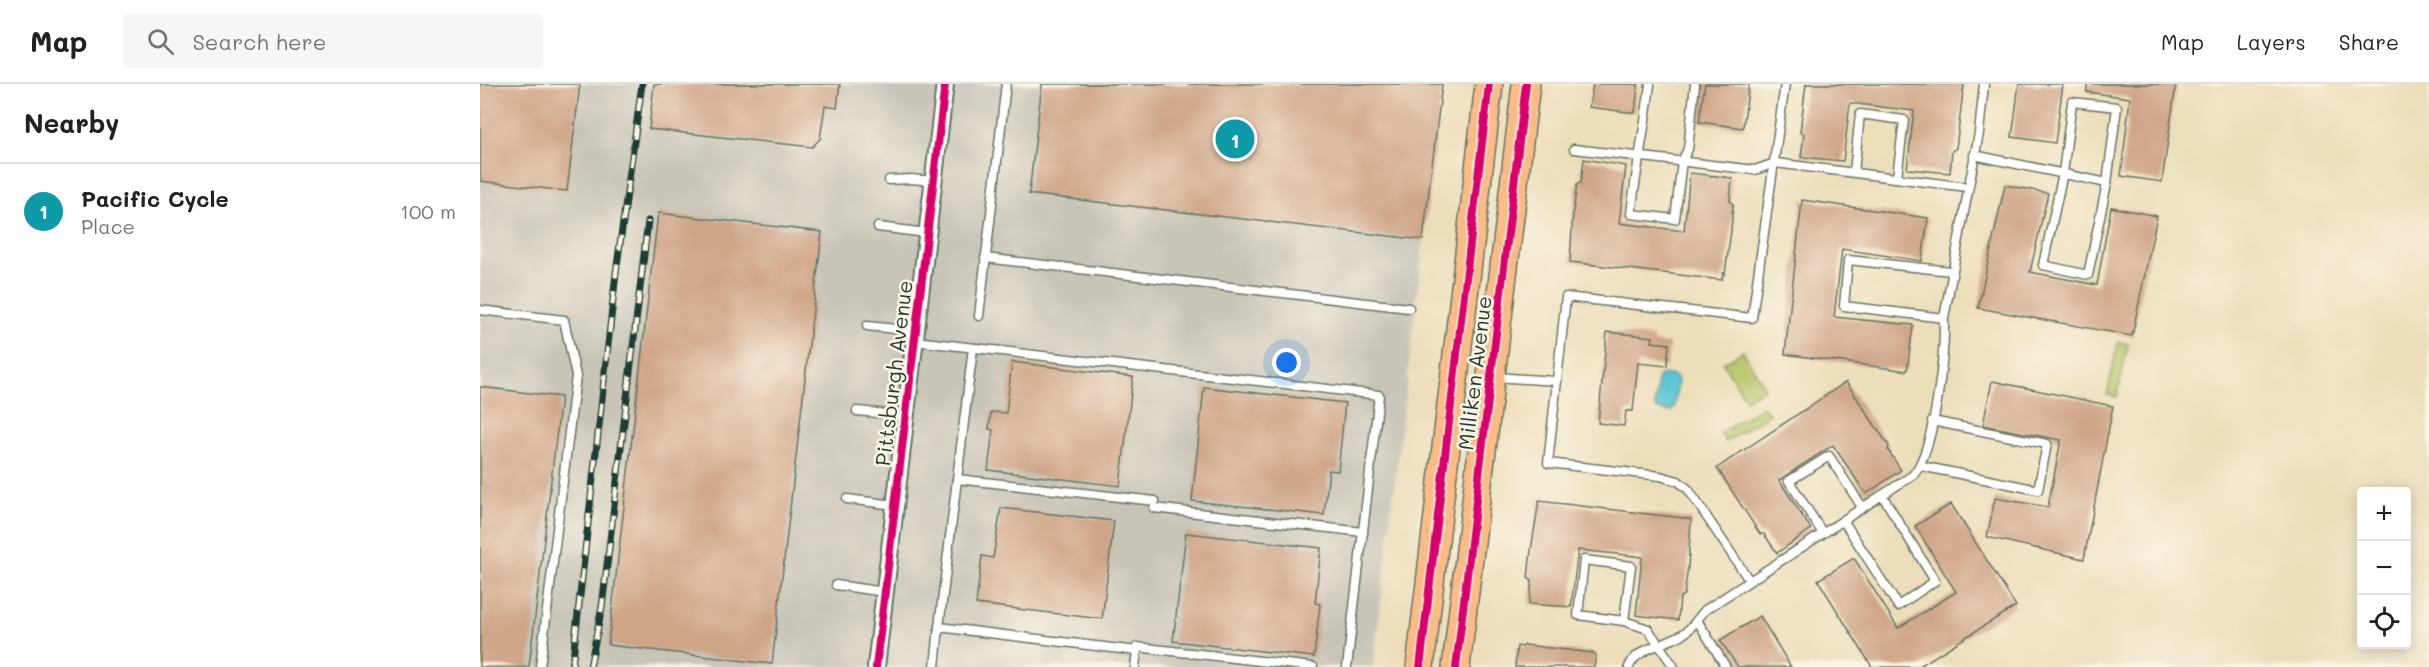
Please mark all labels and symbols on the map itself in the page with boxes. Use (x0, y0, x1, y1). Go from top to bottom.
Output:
pin: 1 (1216, 116, 1254, 162)
street label: Pittsburgh Avenue (868, 279, 918, 467)
street label: Milliken Avenue (1451, 294, 1497, 452)
your location (1272, 348, 1301, 377)

